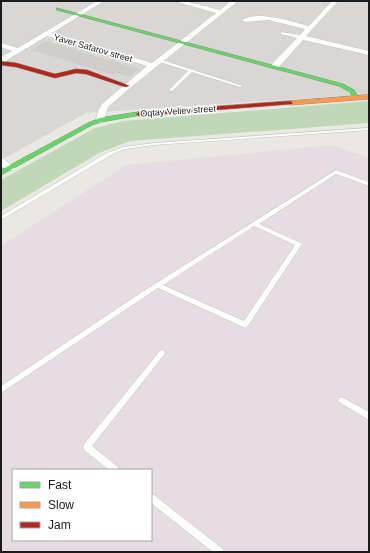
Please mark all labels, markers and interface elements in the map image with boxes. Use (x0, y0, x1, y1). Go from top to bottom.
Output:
street label: Yaver Safarov street (53, 32, 134, 64)
street label: Oqtay Veliev street (140, 103, 217, 119)
legend (12, 469, 152, 541)
text: Fast (48, 478, 72, 492)
text: Slow (48, 498, 74, 512)
text: Jam (48, 518, 71, 532)

